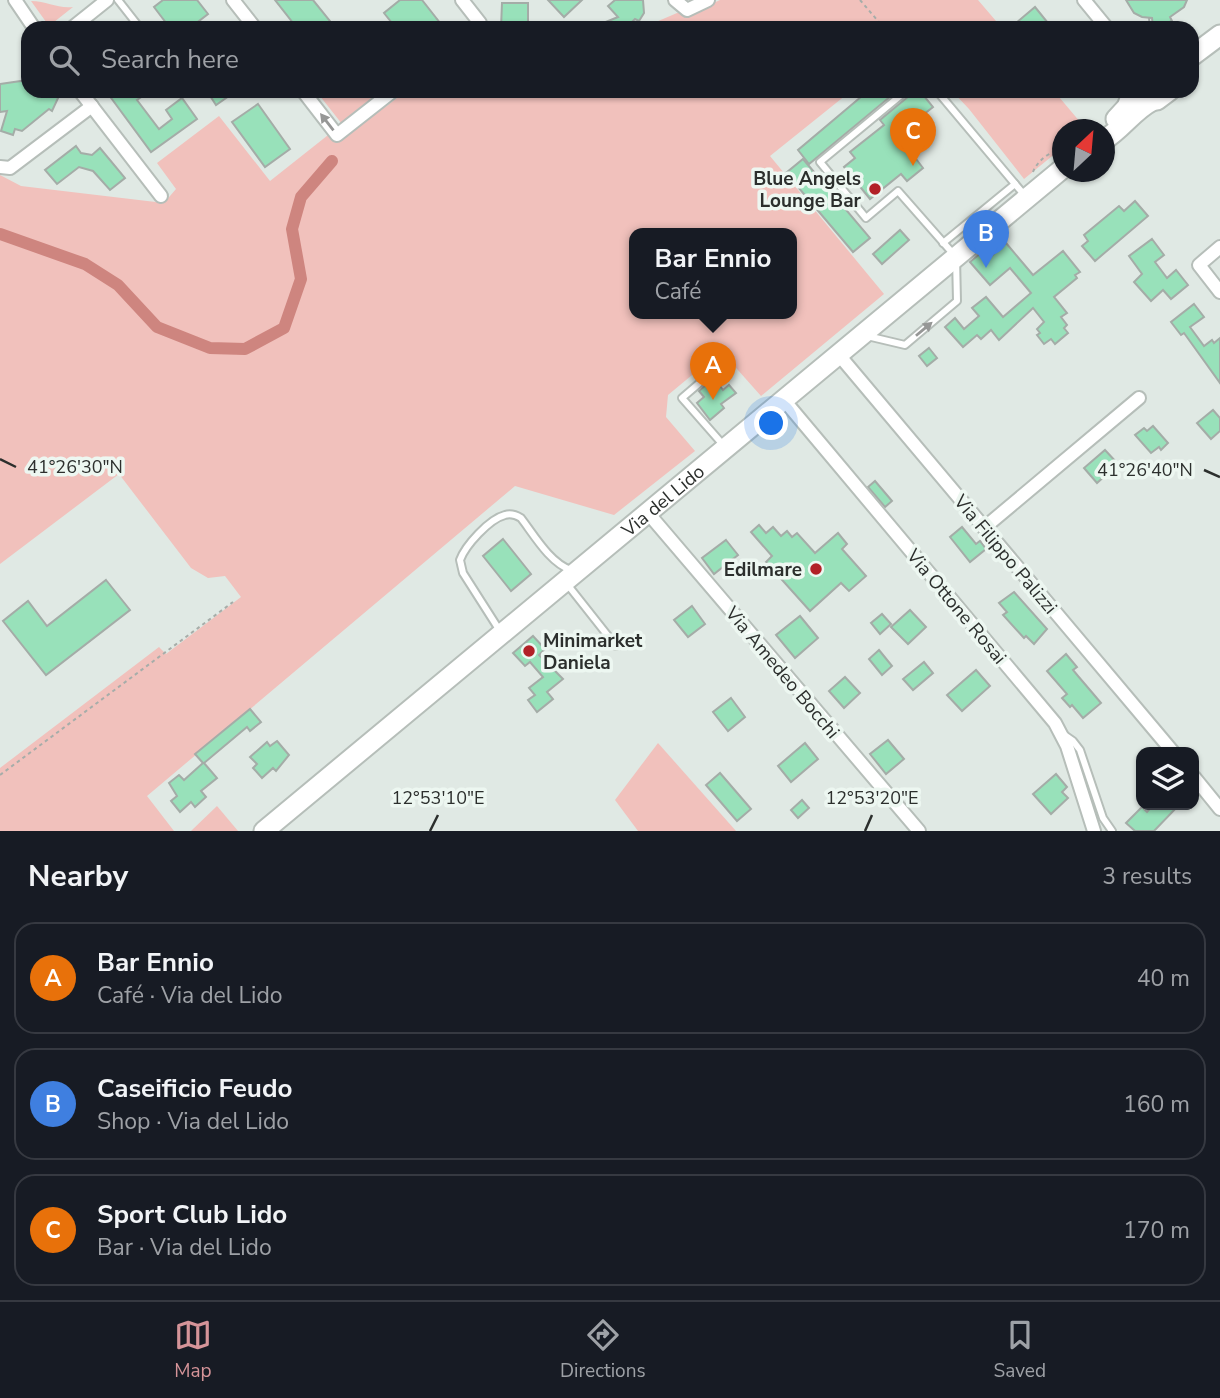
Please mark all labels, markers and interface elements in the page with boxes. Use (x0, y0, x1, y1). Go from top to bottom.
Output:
search box (21, 21, 1199, 98)
icon: search (45, 41, 83, 79)
text: Search here (101, 42, 239, 77)
pin: C (890, 108, 936, 166)
one-way arrow (320, 113, 335, 131)
north arrow (1052, 119, 1115, 182)
place label: Blue Angels Lounge Bar (753, 166, 862, 214)
marker: Blue Angels Lounge Bar (867, 181, 883, 197)
pin: B (963, 210, 1009, 268)
popup (629, 228, 797, 319)
text: Bar Ennio (655, 241, 771, 276)
text: Café (655, 276, 701, 307)
one-way arrow (915, 321, 933, 337)
pin: A (690, 342, 736, 400)
your location (754, 406, 788, 440)
text: 41°26'30"N (27, 455, 123, 479)
text: 41°26'40"N (1097, 458, 1193, 482)
street label: Via del Lido (616, 459, 710, 544)
street label: Via Filippo Palizzi (947, 489, 1063, 620)
street label: Via Ottone Rosai (900, 543, 1012, 670)
place label: Edilmare (724, 557, 802, 583)
marker: Edilmare (808, 561, 824, 577)
street label: Via Amedeo Bocchi (718, 600, 845, 744)
place label: Minimarket Daniela (543, 628, 643, 676)
marker: Minimarket Daniela (521, 643, 537, 659)
map controls (1136, 747, 1199, 810)
button: layers (1136, 747, 1199, 810)
text: 12°53'10"E (392, 786, 485, 810)
text: 12°53'20"E (826, 786, 919, 810)
text: Nearby (28, 856, 128, 897)
text: 3 results (1102, 861, 1192, 892)
text: Bar Ennio (97, 945, 214, 980)
text: A (44, 963, 62, 994)
text: 40 m (1137, 963, 1190, 994)
text: Café · Via del Lido (97, 980, 283, 1011)
text: Caseificio Feudo (97, 1071, 292, 1106)
text: B (45, 1089, 61, 1120)
text: 160 m (1123, 1089, 1190, 1120)
text: Shop · Via del Lido (97, 1106, 289, 1137)
text: Sport Club Lido (97, 1197, 287, 1232)
text: C (45, 1215, 61, 1246)
text: 170 m (1123, 1215, 1190, 1246)
text: Bar · Via del Lido (97, 1232, 272, 1263)
tab: Map (174, 1316, 212, 1384)
tab: Directions (560, 1316, 646, 1384)
tab: Saved (994, 1316, 1046, 1384)

